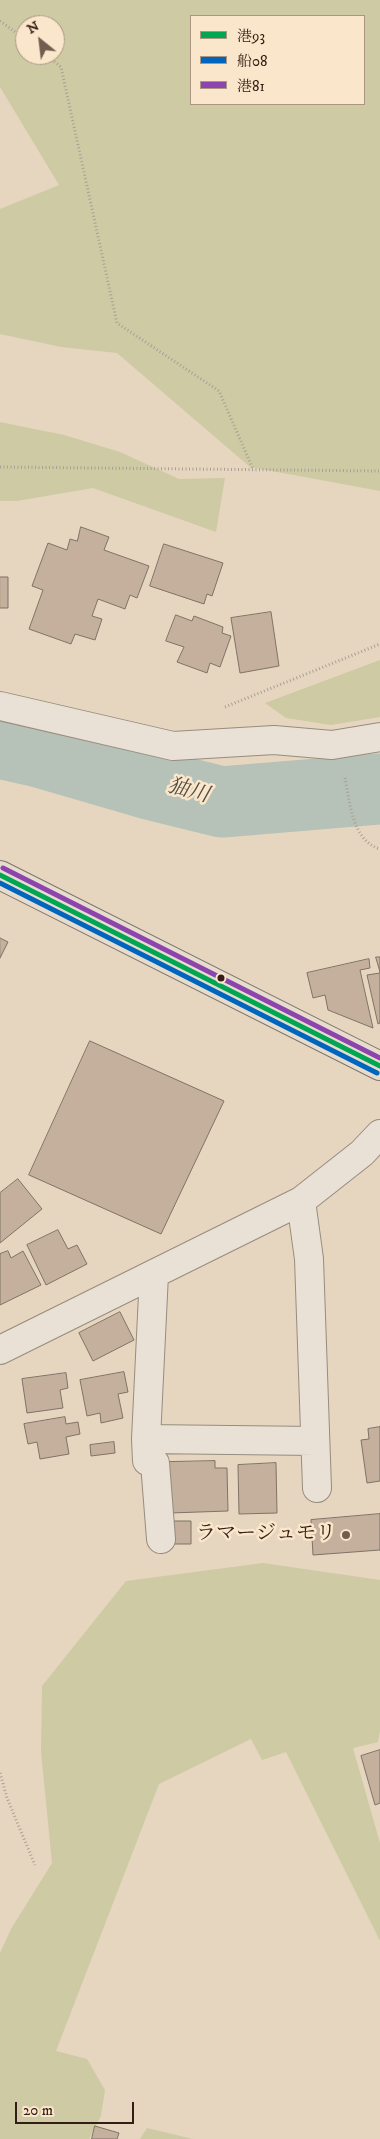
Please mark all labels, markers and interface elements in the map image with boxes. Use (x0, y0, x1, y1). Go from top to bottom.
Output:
north arrow (15, 15, 65, 65)
legend (190, 15, 365, 105)
text: N (24, 17, 43, 38)
text: 港93 (237, 27, 265, 46)
text: 船08 (237, 52, 268, 71)
text: 港81 (237, 77, 265, 96)
water label: 㹨川 (164, 774, 212, 810)
unlabelled marker (216, 973, 226, 983)
place label: ラマージュモリ (196, 1523, 336, 1547)
marker: ラマージュモリ (340, 1529, 352, 1541)
scale bar (18, 2092, 136, 2124)
text: 20 m (23, 2101, 53, 2120)

